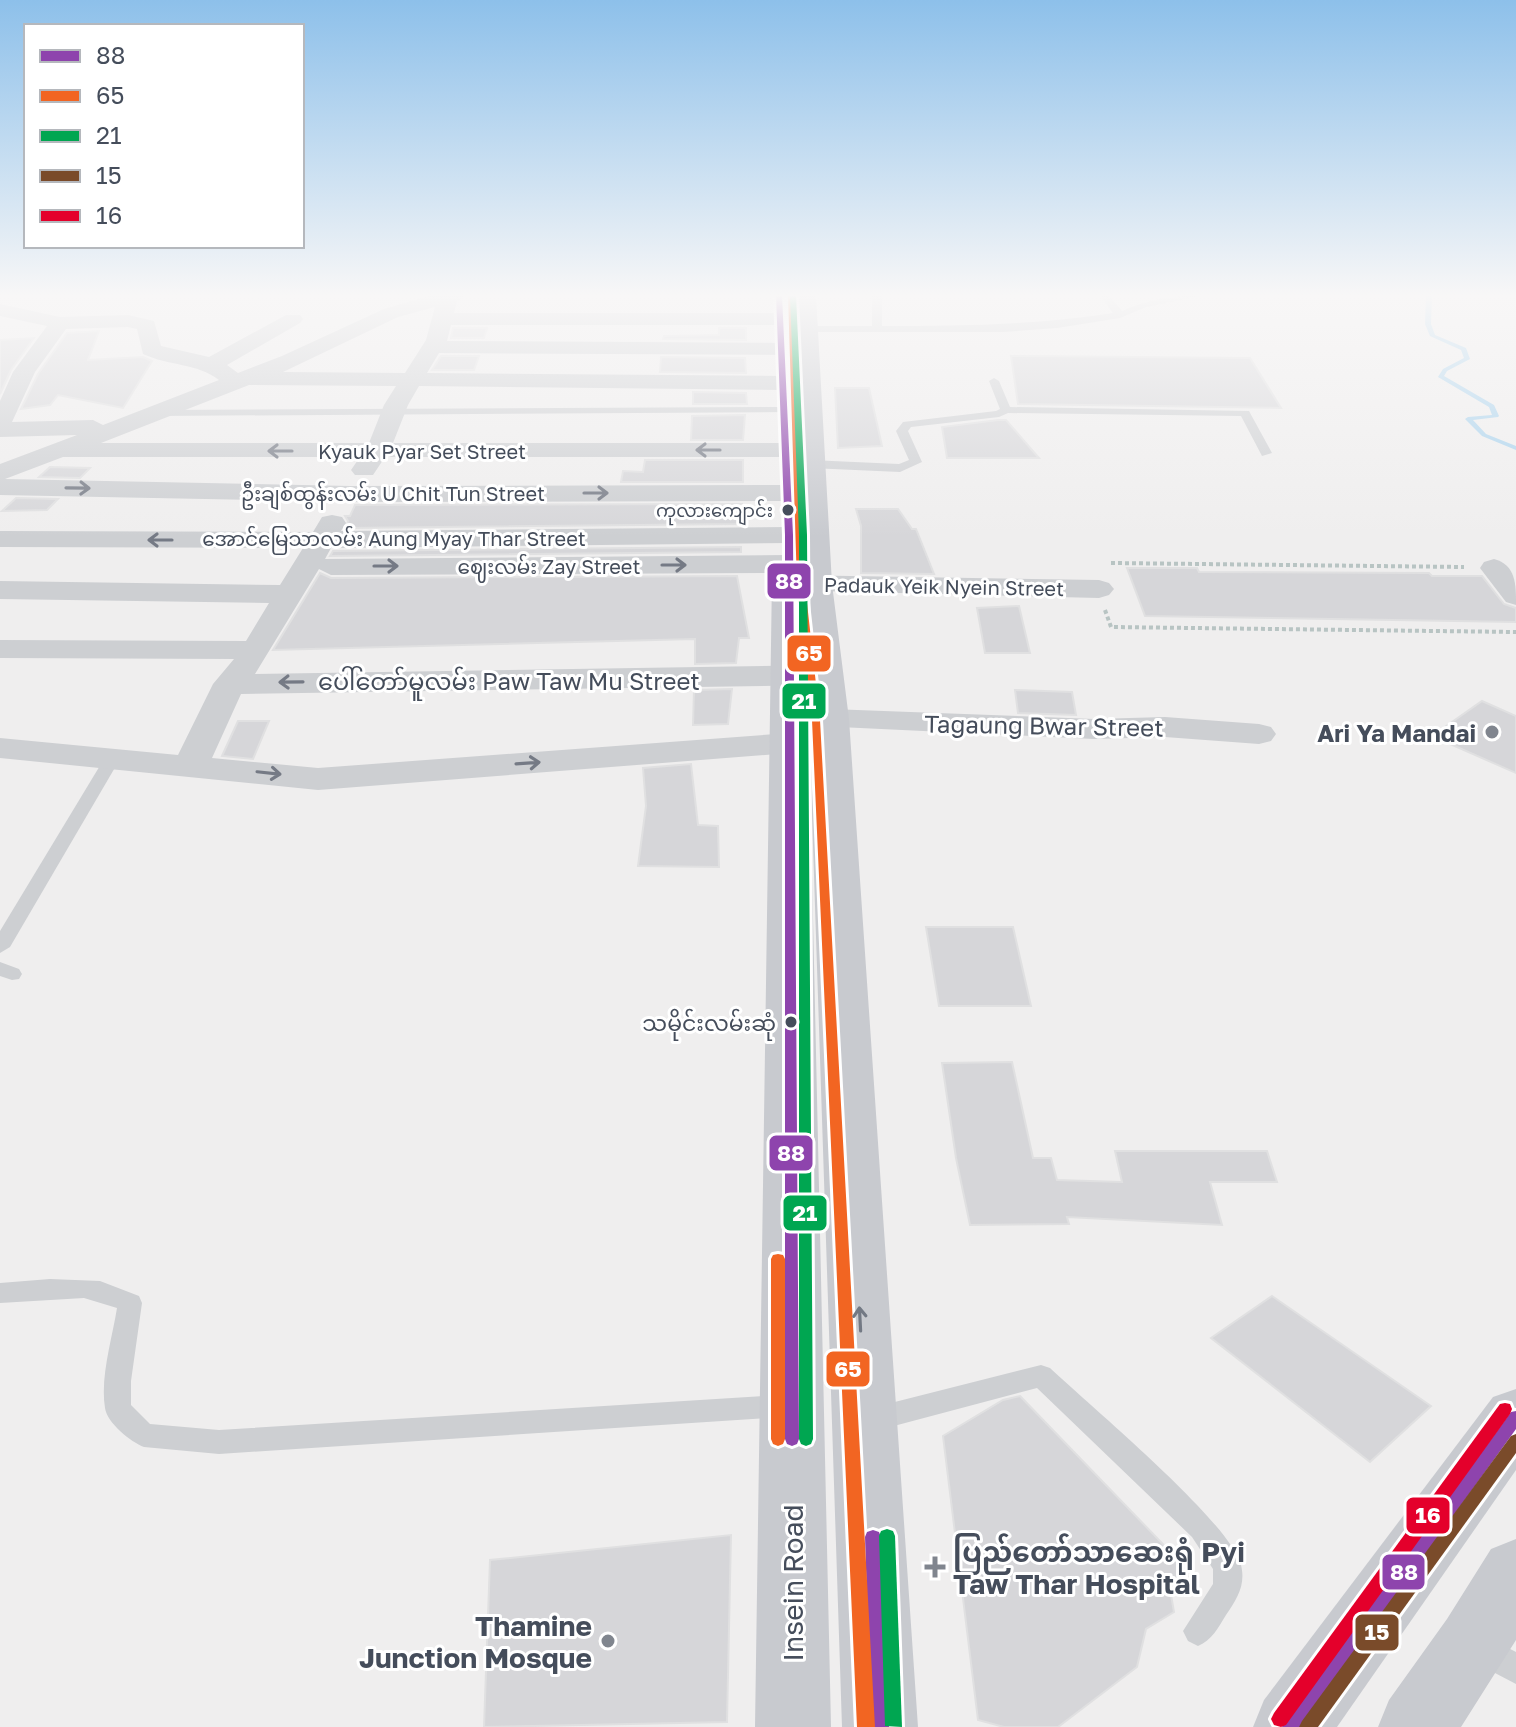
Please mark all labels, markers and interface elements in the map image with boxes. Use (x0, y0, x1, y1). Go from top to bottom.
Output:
legend (24, 24, 304, 248)
text: 88 (96, 40, 125, 69)
text: 65 (96, 80, 124, 109)
text: 21 (96, 120, 122, 149)
text: 15 (96, 160, 122, 189)
text: 16 (96, 200, 122, 229)
street label: Kyauk Pyar Set Street (318, 439, 526, 463)
one-way arrow (695, 442, 722, 458)
one-way arrow (267, 443, 294, 459)
street label: ဦးချစ်ထွန်းလမ်း U Chit Tun Street (241, 480, 545, 510)
one-way arrow (64, 481, 91, 496)
one-way arrow (582, 485, 609, 501)
place label: ကုလားကျောင်း (656, 498, 773, 526)
marker: ကုလားကျောင်း (780, 502, 796, 518)
street label: အောင်မြေသာလမ်း Aung Myay Thar Street (202, 525, 586, 555)
one-way arrow (147, 532, 174, 548)
street label: ဈေးလမ်း Zay Street (458, 553, 640, 583)
one-way arrow (660, 557, 687, 573)
one-way arrow (372, 558, 399, 574)
line badge: 88 (766, 562, 812, 600)
text: 88 (775, 567, 803, 594)
street label: Padauk Yeik Nyein Street (824, 572, 1064, 600)
line badge: 65 (786, 634, 832, 673)
text: 65 (795, 639, 823, 666)
street label: ပေါ်တော်မူလမ်း Paw Taw Mu Street (318, 666, 700, 701)
one-way arrow (278, 674, 305, 689)
line badge: 21 (781, 682, 827, 720)
text: 21 (792, 687, 816, 714)
street label: Tagaung Bwar Street (924, 708, 1164, 742)
place label: Ari Ya Mandai (1317, 718, 1476, 747)
marker: Ari Ya Mandai (1483, 723, 1501, 741)
one-way arrow (514, 755, 541, 770)
one-way arrow (255, 766, 282, 781)
place label: သမိုင်းလမ်းဆုံ (642, 1008, 776, 1041)
marker: သမိုင်းလမ်းဆုံ (783, 1014, 799, 1030)
line badge: 88 (768, 1134, 814, 1172)
text: 88 (777, 1139, 805, 1166)
line badge: 21 (782, 1194, 828, 1232)
text: 21 (793, 1199, 817, 1226)
one-way arrow (853, 1306, 868, 1333)
line badge: 65 (825, 1350, 871, 1388)
text: 65 (834, 1355, 862, 1382)
line badge: 16 (1405, 1496, 1451, 1535)
text: 16 (1415, 1501, 1441, 1528)
street label: Insein Road (776, 1504, 809, 1662)
place label: ပြည်တော်သာဆေးရုံ Pyi Taw Thar Hospital (953, 1533, 1245, 1600)
line badge: 88 (1381, 1553, 1426, 1591)
marker: ပြည်တော်သာဆေးရုံ Pyi Taw Thar Hospital (924, 1556, 946, 1578)
text: 88 (1390, 1558, 1418, 1585)
place label: Thamine Junction Mosque (359, 1609, 592, 1674)
line badge: 15 (1354, 1613, 1400, 1652)
text: 15 (1365, 1618, 1389, 1645)
marker: Thamine Junction Mosque (599, 1632, 617, 1650)

